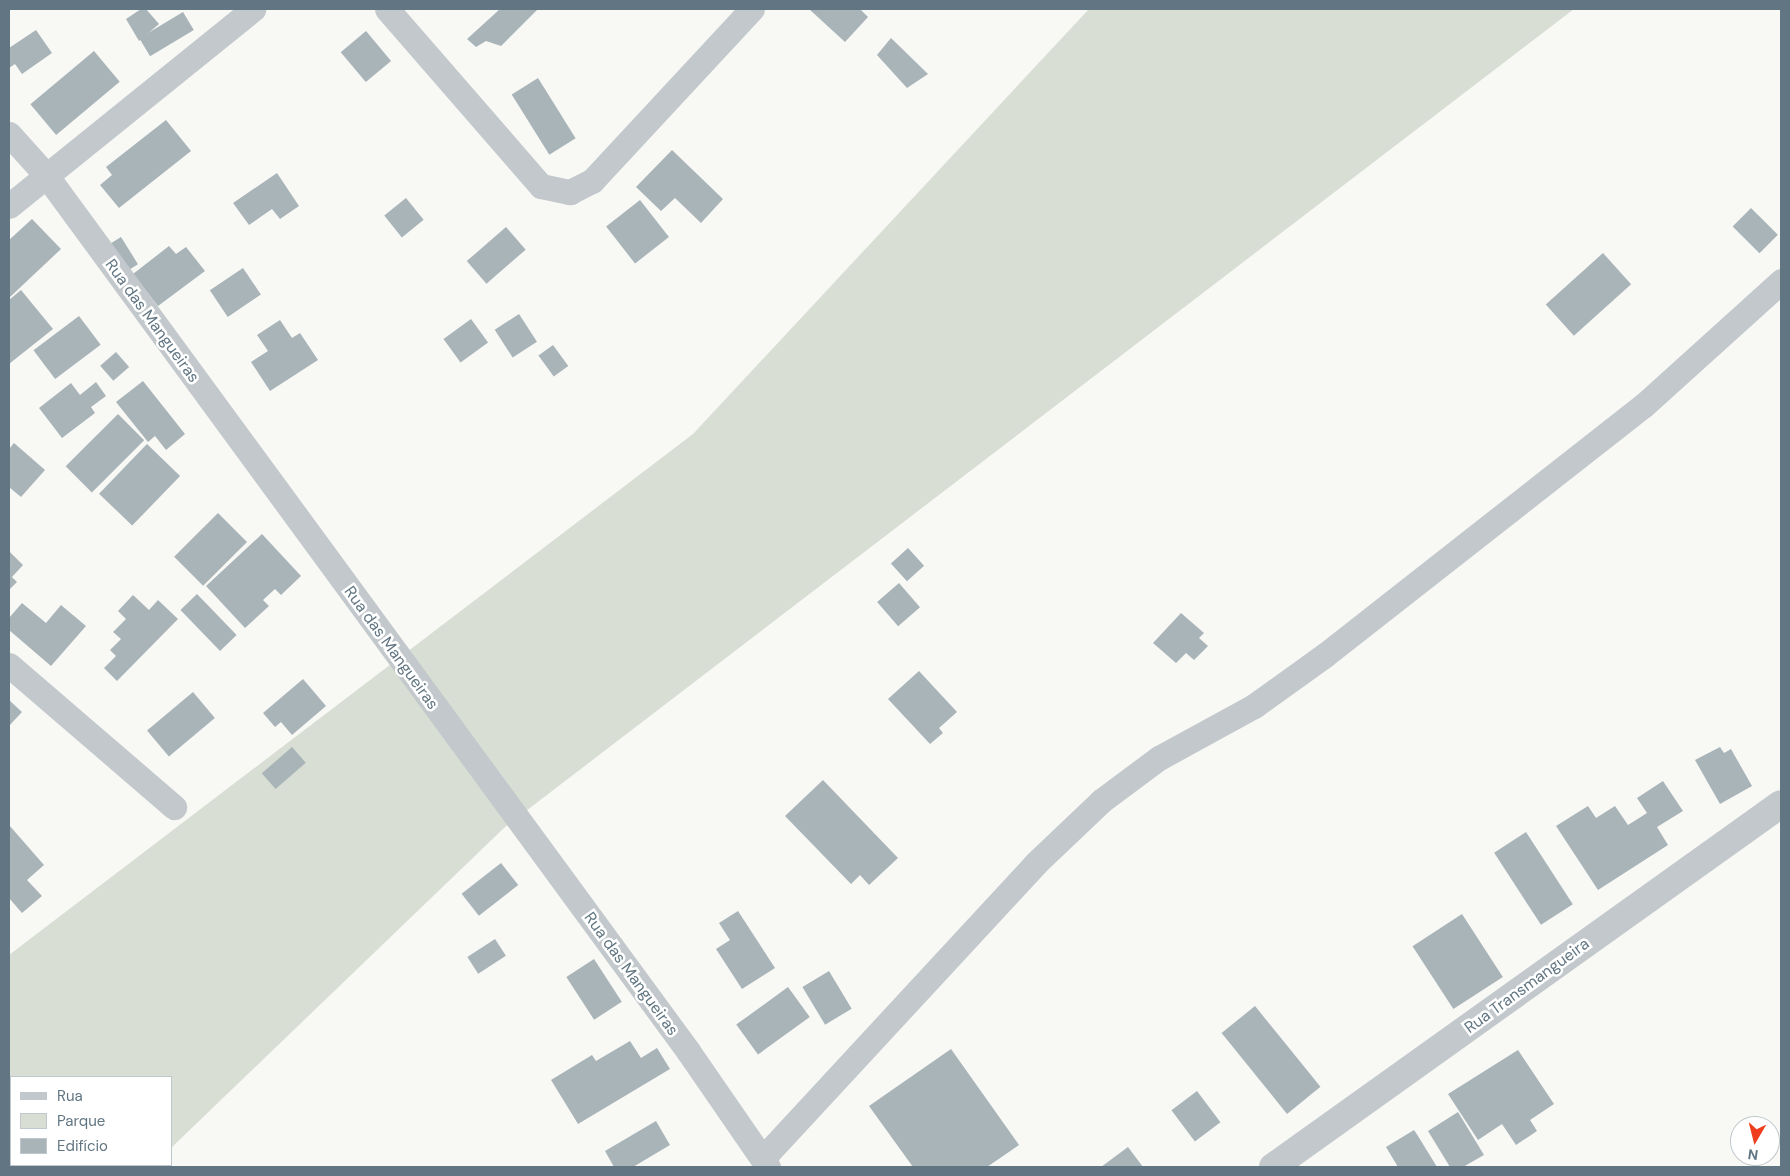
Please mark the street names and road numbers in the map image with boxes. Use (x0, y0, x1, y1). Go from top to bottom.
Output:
street label: Rua das Mangueiras (101, 256, 203, 386)
street label: Rua das Mangueiras (340, 583, 442, 713)
street label: Rua das Mangueiras (580, 909, 682, 1039)
street label: Rua Transmangueira (1461, 934, 1593, 1038)

